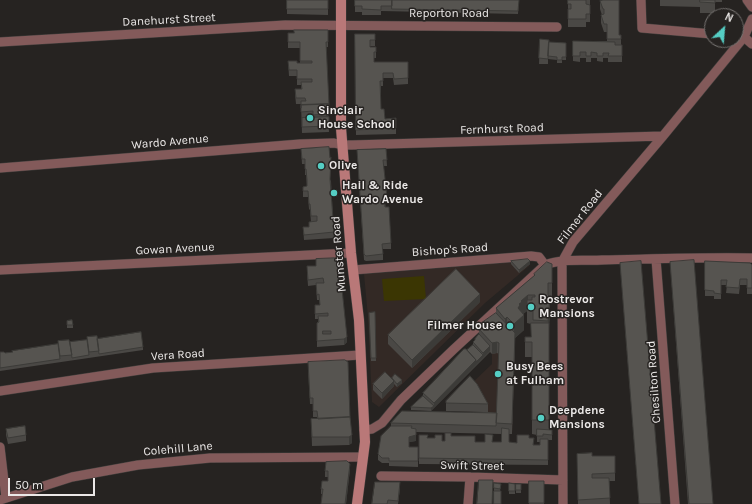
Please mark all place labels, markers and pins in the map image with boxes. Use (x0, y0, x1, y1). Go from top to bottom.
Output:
place label: Sinclair House School (318, 104, 395, 132)
marker: Sinclair House School (305, 113, 315, 123)
place label: Olive (329, 159, 357, 173)
marker: Olive (316, 161, 326, 171)
place label: Hail & Ride Wardo Avenue (342, 179, 423, 207)
marker: Hail & Ride Wardo Avenue (329, 188, 339, 198)
place label: Rostrevor Mansions (539, 293, 595, 321)
marker: Rostrevor Mansions (526, 302, 536, 312)
place label: Filmer House (427, 319, 502, 333)
marker: Filmer House (505, 321, 515, 331)
place label: Busy Bees at Fulham (506, 360, 564, 388)
marker: Busy Bees at Fulham (493, 369, 503, 379)
place label: Deepdene Mansions (549, 404, 605, 432)
marker: Deepdene Mansions (536, 413, 546, 423)

